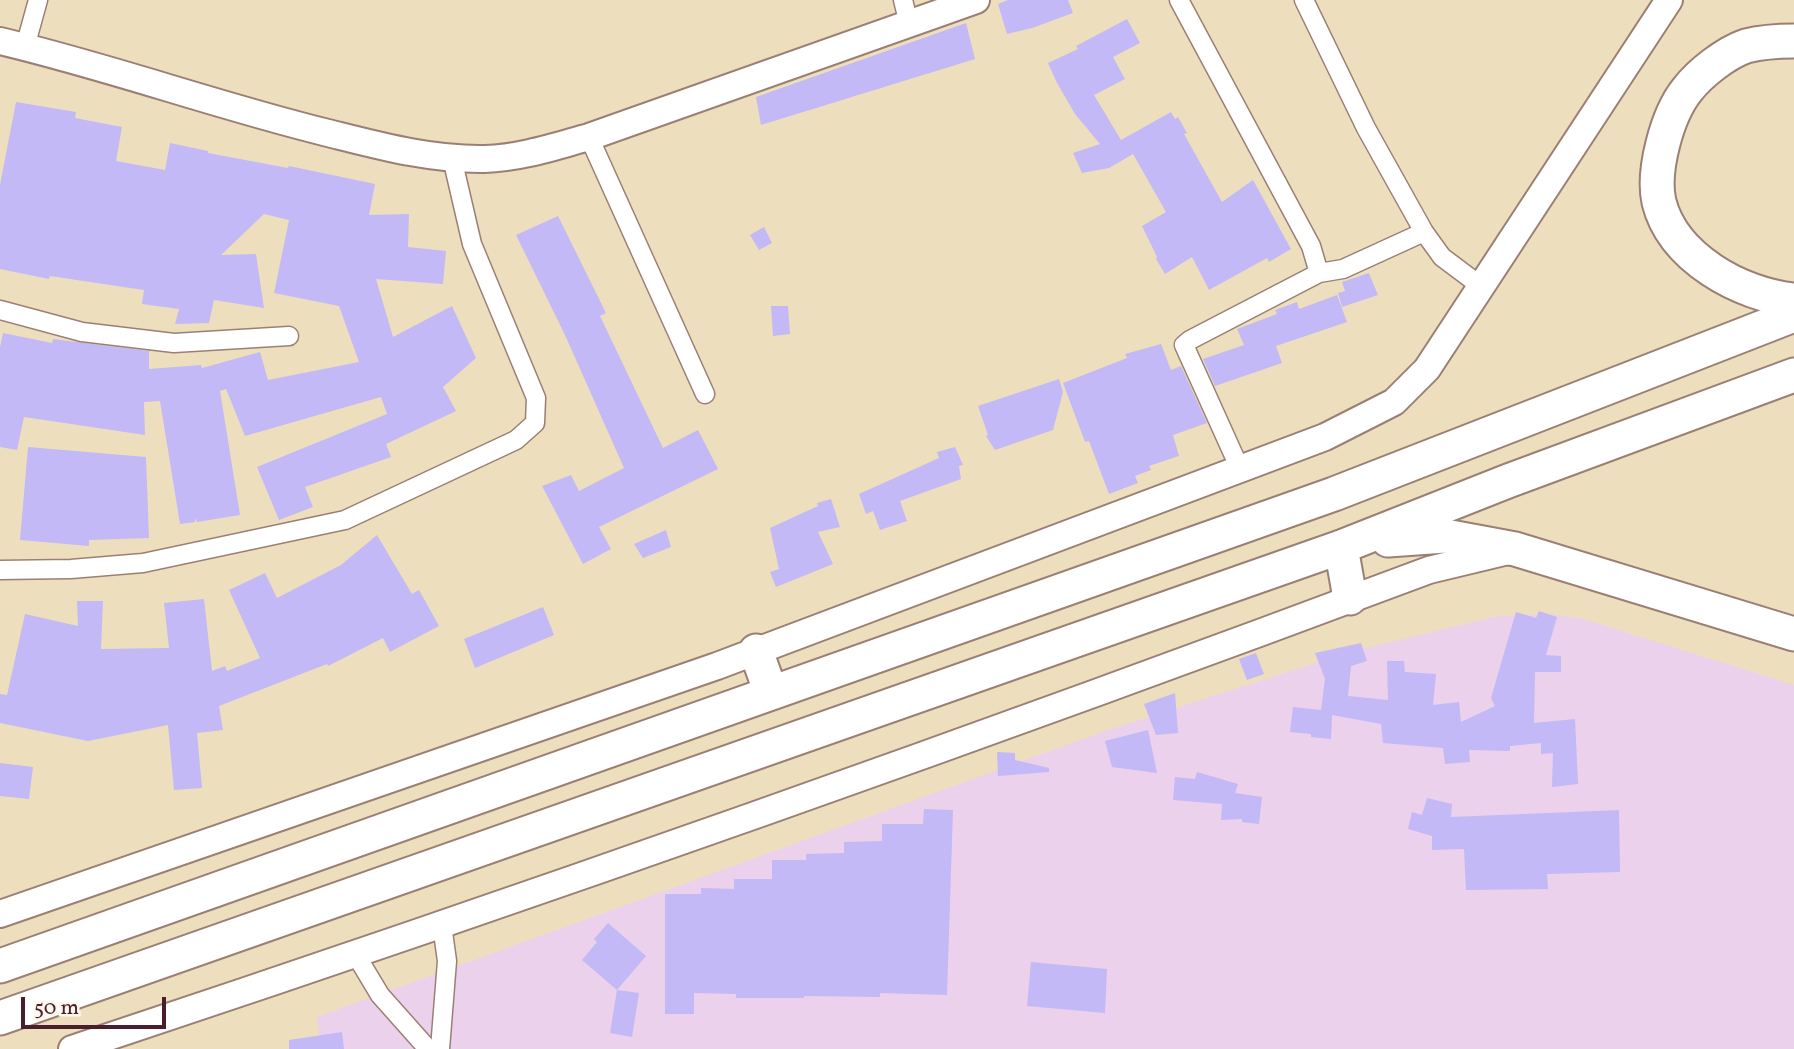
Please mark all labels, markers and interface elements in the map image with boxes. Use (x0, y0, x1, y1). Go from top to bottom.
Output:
scale bar (24, 982, 170, 1026)
text: 50 m (34, 994, 79, 1023)

